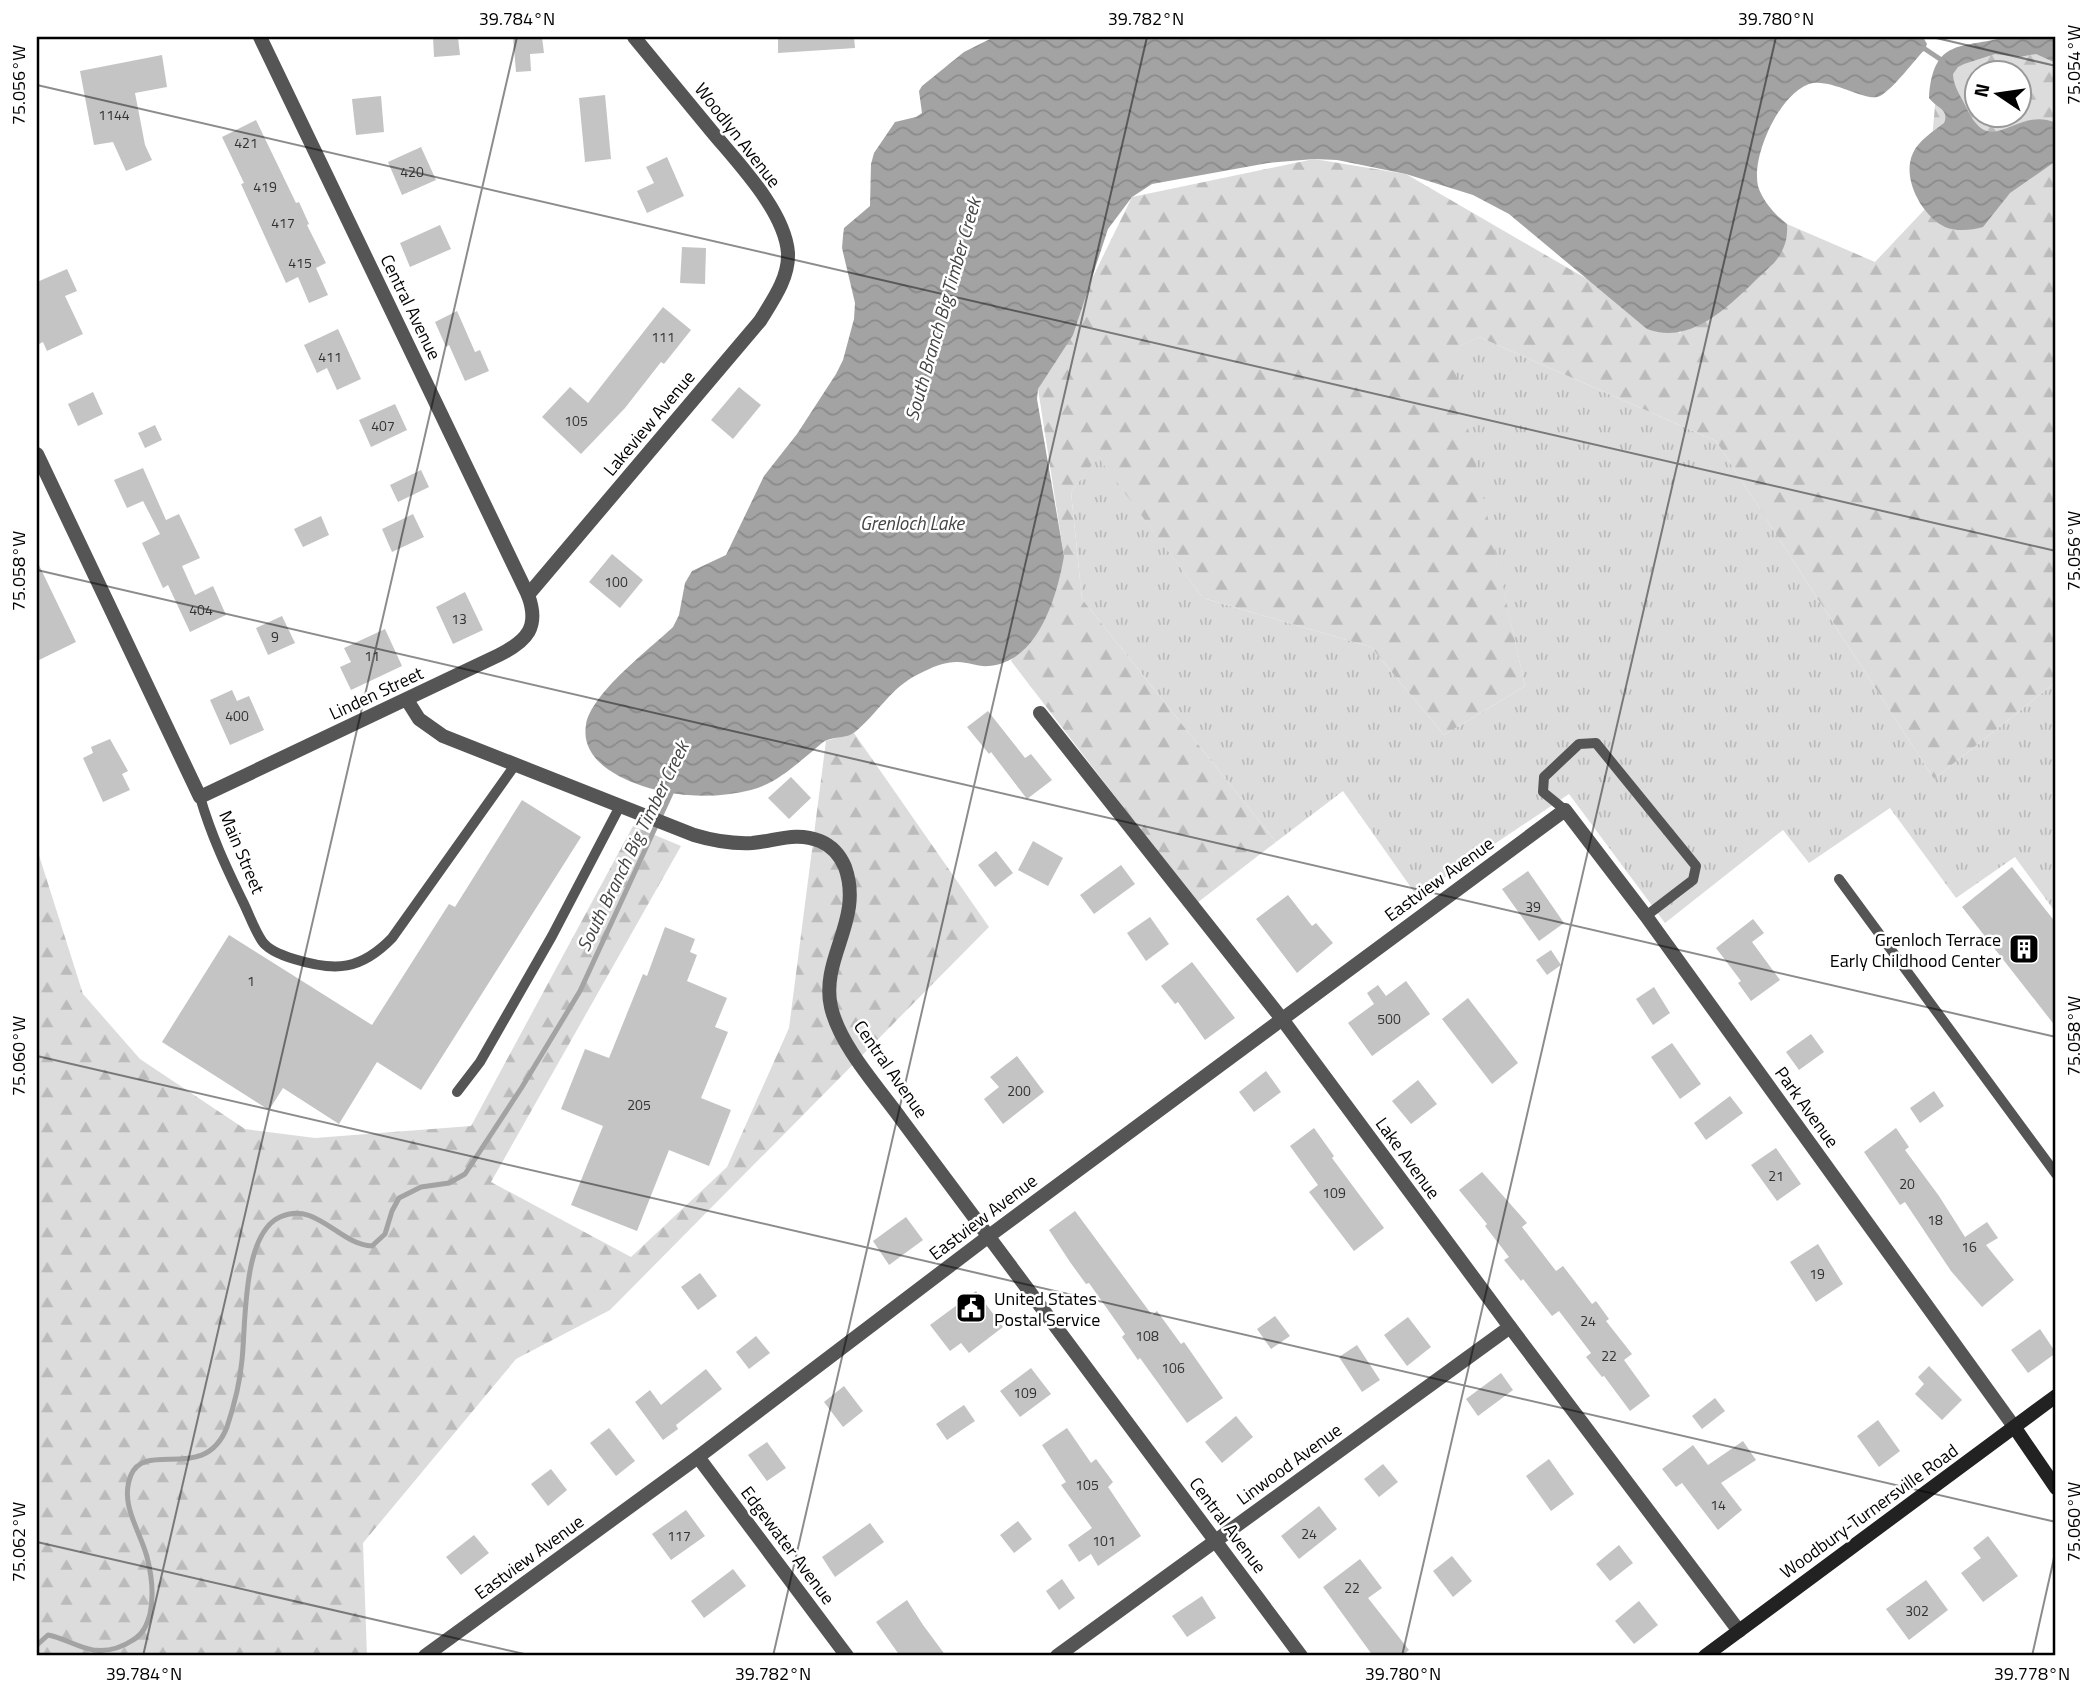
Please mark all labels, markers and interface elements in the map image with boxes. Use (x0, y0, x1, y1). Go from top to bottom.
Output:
text: 39.784°N (479, 5, 555, 32)
text: 39.782°N (1108, 5, 1184, 32)
text: 39.780°N (1738, 5, 1814, 32)
text: 75.054°W (2060, 25, 2087, 105)
text: 75.056°W (5, 45, 32, 125)
north arrow (1964, 60, 2034, 130)
street label: Woodlyn Avenue (688, 77, 788, 193)
text: N (1965, 80, 1997, 100)
house number: 1144 (98, 104, 130, 125)
house number: 421 (234, 132, 258, 153)
house number: 420 (400, 161, 424, 182)
house number: 419 (253, 176, 277, 197)
water label: South Branch Big Timber Creek (896, 192, 988, 424)
house number: 417 (271, 212, 295, 233)
street label: Central Avenue (374, 250, 448, 364)
house number: 415 (288, 252, 312, 273)
house number: 111 (651, 326, 675, 347)
house number: 411 (318, 346, 342, 367)
street label: Lakeview Avenue (597, 364, 701, 482)
house number: 105 (564, 410, 588, 431)
house number: 407 (371, 415, 395, 436)
water label: Grenloch Lake (860, 508, 965, 537)
text: 75.056°W (2060, 511, 2087, 591)
text: 75.058°W (5, 531, 32, 611)
house number: 100 (604, 571, 628, 592)
house number: 404 (189, 599, 213, 620)
house number: 13 (451, 608, 467, 629)
house number: 9 (271, 626, 279, 647)
house number: 11 (364, 645, 380, 666)
street label: Linden Street (325, 659, 428, 727)
house number: 400 (225, 705, 249, 726)
water label: South Branch Big Timber Creek (568, 734, 697, 956)
street label: Main Street (212, 806, 272, 898)
street label: Eastview Avenue (1379, 830, 1499, 928)
house number: 39 (1525, 896, 1541, 917)
place label: Grenloch Terrace Early Childhood Center (1830, 926, 2001, 974)
building icon: Grenloch Terrace Early Childhood Center (2007, 932, 2041, 966)
house number: 1 (247, 970, 255, 991)
text: 75.058°W (2060, 996, 2087, 1076)
house number: 500 (1377, 1008, 1401, 1029)
street label: Central Avenue (847, 1014, 935, 1124)
text: 75.060°W (5, 1016, 32, 1096)
street label: Park Avenue (1768, 1061, 1846, 1153)
house number: 200 (1007, 1080, 1031, 1101)
house number: 205 (627, 1094, 651, 1115)
street label: Lake Avenue (1369, 1111, 1447, 1205)
house number: 21 (1768, 1165, 1784, 1186)
street label: Eastview Avenue (923, 1167, 1043, 1267)
house number: 20 (1899, 1173, 1915, 1194)
house number: 109 (1322, 1182, 1346, 1203)
house number: 18 (1927, 1209, 1943, 1230)
house number: 16 (1961, 1236, 1977, 1257)
house number: 19 (1809, 1263, 1825, 1284)
place label: United States Postal Service (994, 1285, 1100, 1333)
public building icon: United States Postal Service (954, 1291, 988, 1325)
house number: 24 (1580, 1310, 1596, 1331)
house number: 108 (1135, 1325, 1159, 1346)
house number: 22 (1601, 1345, 1617, 1366)
house number: 106 (1161, 1357, 1185, 1378)
house number: 109 (1013, 1382, 1037, 1403)
street label: Linwood Avenue (1231, 1416, 1347, 1512)
street label: Woodbury-Turnersville Road (1774, 1437, 1964, 1585)
street label: Central Avenue (1183, 1471, 1273, 1579)
house number: 105 (1075, 1474, 1099, 1495)
street label: Edgewater Avenue (734, 1480, 842, 1610)
text: 75.060°W (2060, 1482, 2087, 1562)
house number: 14 (1710, 1494, 1726, 1515)
text: 75.062°W (5, 1502, 32, 1582)
street label: Eastview Avenue (469, 1508, 589, 1606)
house number: 24 (1301, 1523, 1317, 1544)
house number: 117 (667, 1525, 691, 1546)
house number: 101 (1092, 1530, 1116, 1551)
house number: 22 (1344, 1577, 1360, 1598)
house number: 302 (1905, 1600, 1929, 1621)
text: 39.784°N (106, 1660, 182, 1687)
text: 39.782°N (735, 1660, 811, 1687)
text: 39.780°N (1365, 1660, 1441, 1687)
text: 39.778°N (1994, 1660, 2070, 1687)

